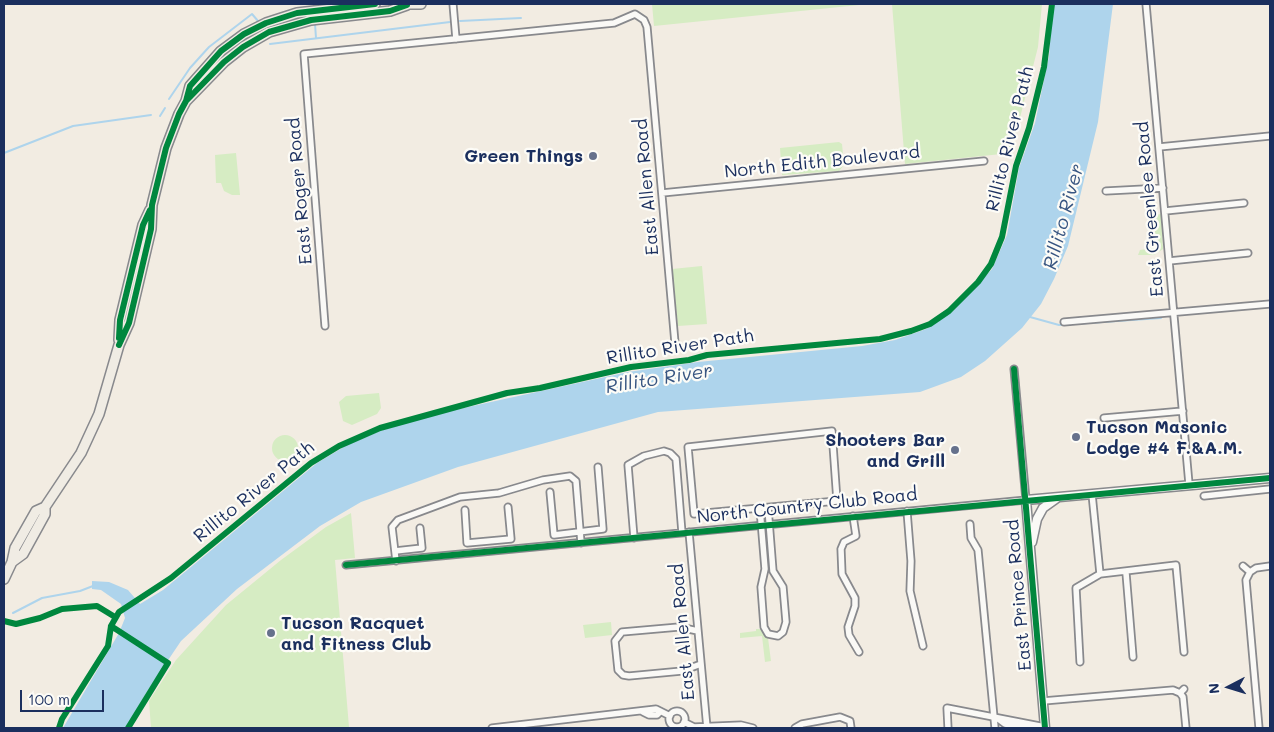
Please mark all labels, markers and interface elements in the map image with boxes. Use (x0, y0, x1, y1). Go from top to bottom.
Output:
street label: Rillito River Path (982, 64, 1038, 214)
street label: East Roger Road (283, 117, 317, 265)
street label: East Allen Road (630, 118, 664, 256)
street label: East Greenlee Road (1132, 120, 1168, 298)
street label: North Edith Boulevard (723, 141, 921, 183)
place label: Green Things (464, 145, 583, 167)
marker: Green Things (587, 150, 599, 162)
water label: Rillito River (1039, 162, 1089, 272)
street label: Rillito River Path (605, 325, 755, 369)
water label: Rillito River (604, 359, 714, 399)
place label: Tucson Masonic Lodge #4 F.&A.M. (1086, 416, 1243, 458)
place label: Shooters Bar and Grill (825, 429, 945, 472)
marker: Tucson Masonic Lodge #4 F.&A.M. (1070, 431, 1082, 443)
street label: Rillito River Path (189, 437, 319, 547)
marker: Shooters Bar and Grill (949, 444, 961, 456)
street label: North Country Club Road (696, 484, 918, 528)
street label: East Prince Road (1002, 518, 1036, 672)
street label: East Allen Road (666, 563, 700, 701)
place label: Tucson Racquet and Fitness Club (281, 612, 432, 654)
marker: Tucson Racquet and Fitness Club (265, 627, 277, 639)
north arrow (1204, 662, 1254, 712)
scale bar (22, 680, 106, 712)
text: N (1204, 682, 1223, 694)
text: 100 m (28, 689, 70, 709)

